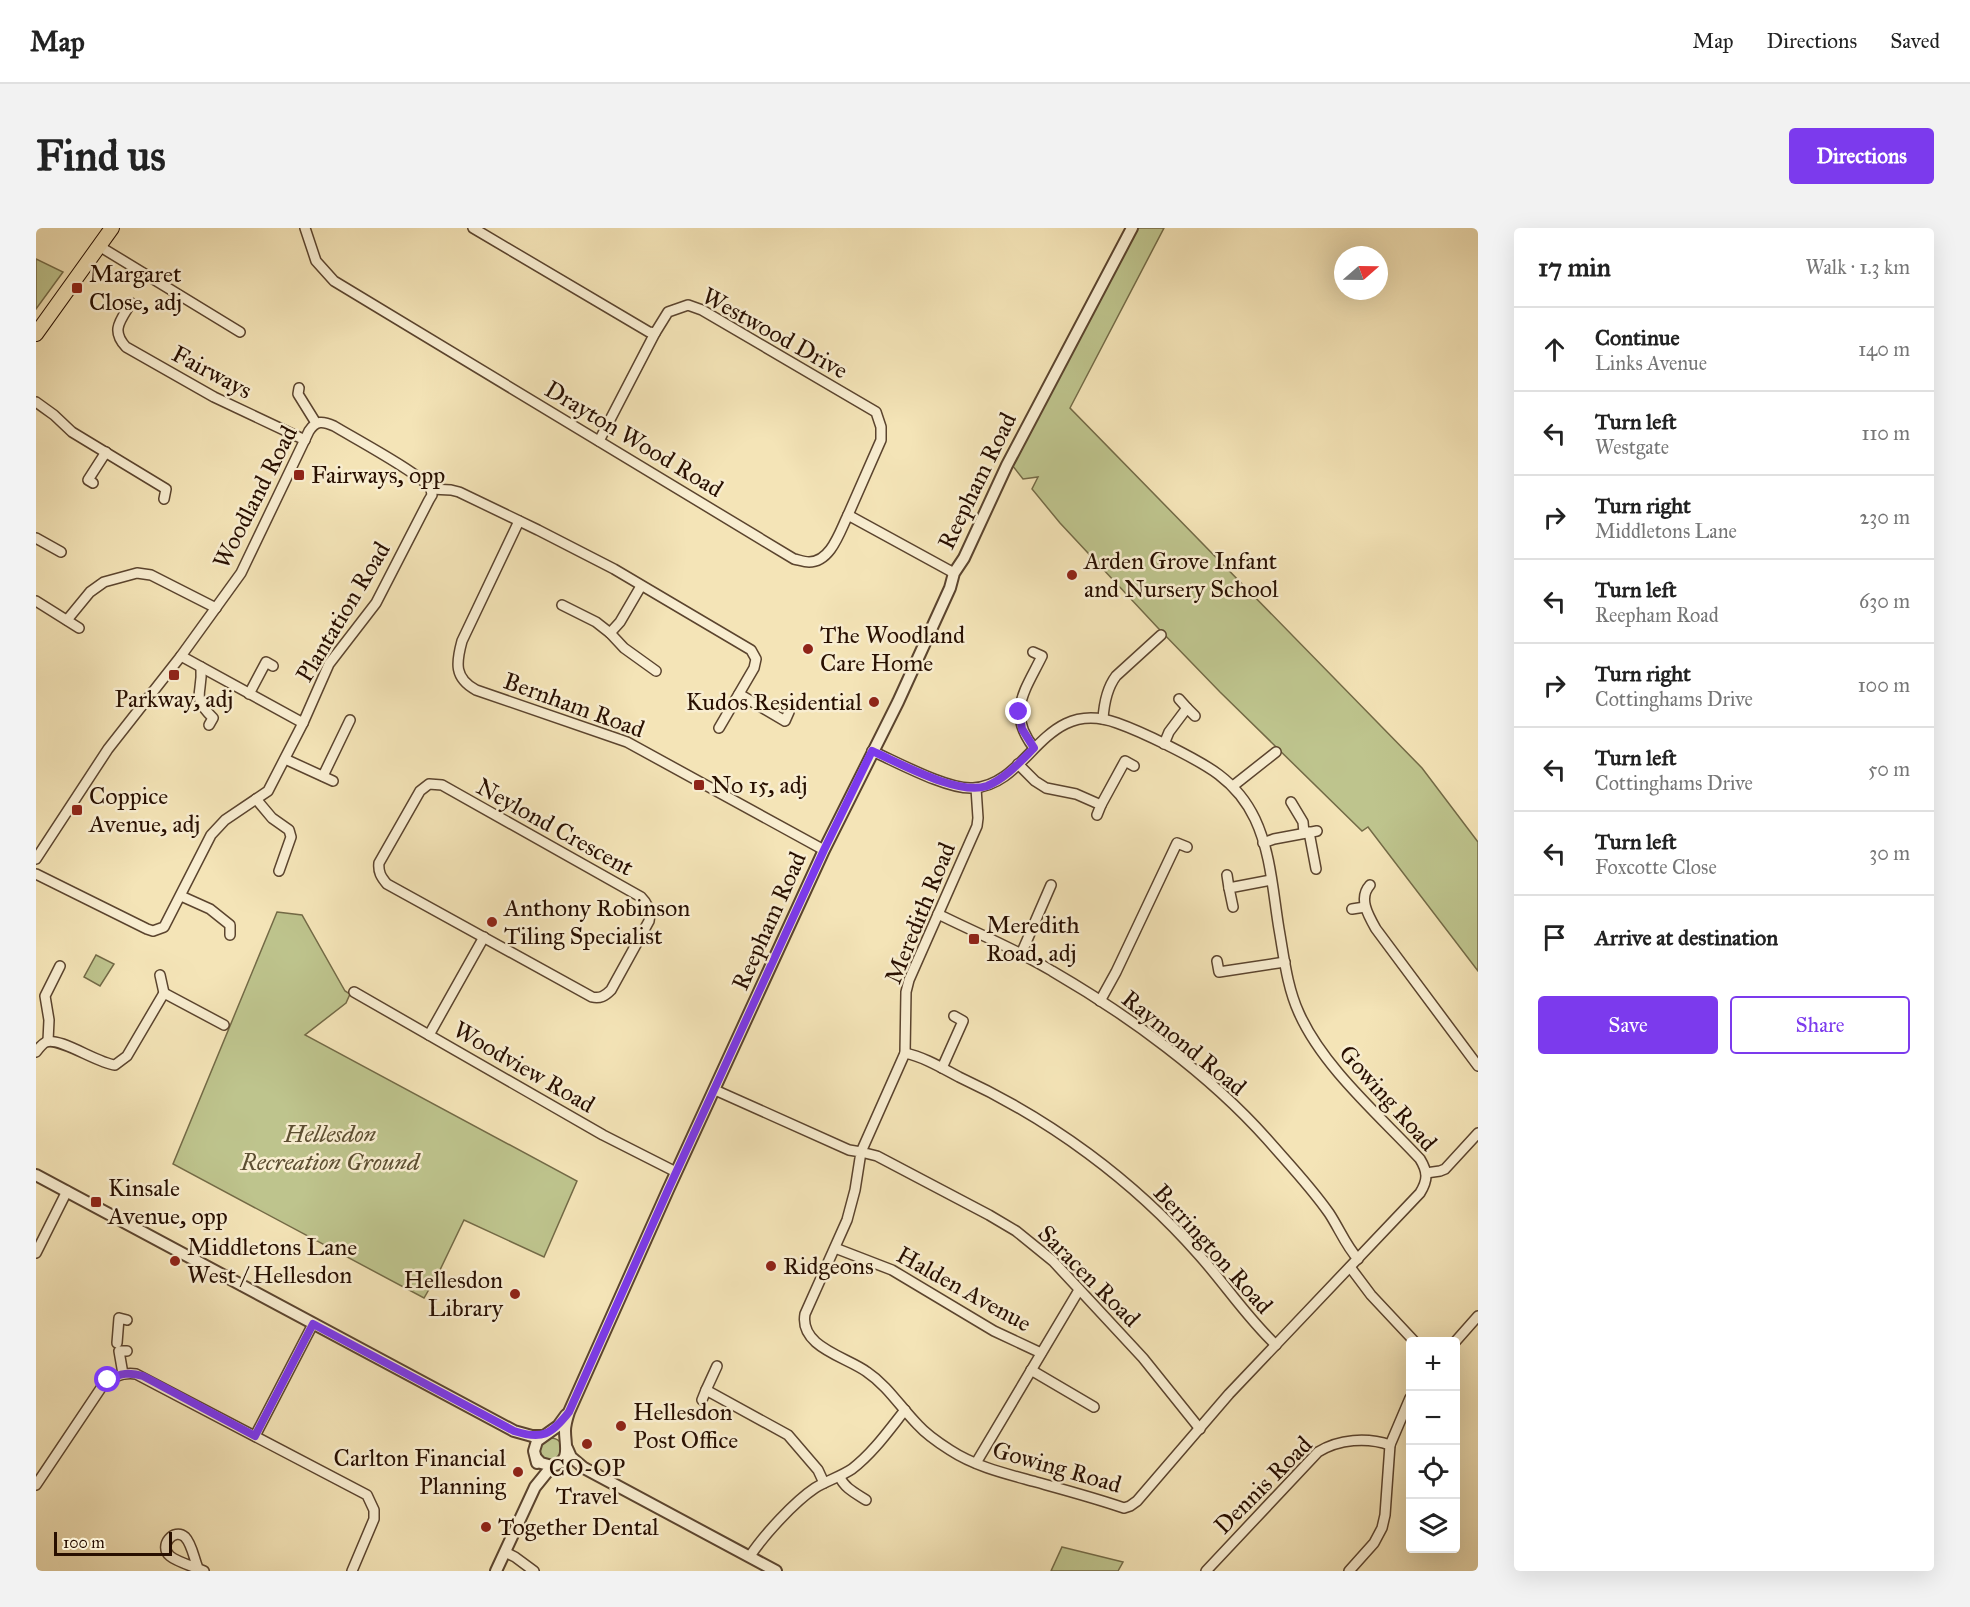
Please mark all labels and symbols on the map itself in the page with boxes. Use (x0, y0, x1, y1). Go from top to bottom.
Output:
north arrow (1334, 246, 1388, 300)
place label: Margaret Close, adj (89, 259, 182, 317)
marker: Margaret Close, adj (70, 281, 84, 295)
street label: Westwood Drive (697, 281, 853, 385)
street label: Fairways (167, 338, 257, 406)
street label: Drayton Wood Road (539, 374, 729, 504)
street label: Reepham Road (931, 408, 1023, 554)
street label: Woodland Road (206, 421, 304, 573)
place label: Fairways, opp (311, 460, 445, 490)
marker: Fairways, opp (292, 468, 306, 482)
street label: Plantation Road (289, 536, 397, 688)
place label: Arden Grove Infant and Nursery School (1083, 546, 1279, 604)
marker: Arden Grove Infant and Nursery School (1065, 568, 1079, 582)
place label: The Woodland Care Home (820, 620, 965, 678)
marker: The Woodland Care Home (801, 642, 815, 656)
street label: Bernham Road (499, 666, 649, 744)
marker: Parkway, adj (167, 668, 181, 682)
place label: Parkway, adj (115, 684, 233, 714)
place label: Kudos Residential (686, 687, 863, 717)
marker: Kudos Residential (867, 695, 881, 709)
route end (1005, 698, 1031, 724)
place label: No 15, adj (711, 770, 808, 800)
street label: Neylond Crescent (471, 771, 639, 883)
marker: No 15, adj (692, 778, 706, 792)
place label: Coppice Avenue, adj (88, 781, 200, 839)
marker: Coppice Avenue, adj (70, 803, 84, 817)
street label: Meredith Road (878, 838, 962, 988)
street label: Reepham Road (725, 847, 813, 995)
place label: Anthony Robinson Tiling Specialist (503, 893, 690, 951)
place label: Meredith Road, adj (986, 910, 1080, 968)
marker: Anthony Robinson Tiling Specialist (485, 915, 499, 929)
marker: Meredith Road, adj (967, 932, 981, 946)
street label: Raymond Road (1116, 984, 1252, 1102)
street label: Woodview Road (448, 1014, 600, 1120)
street label: Gowing Road (1333, 1039, 1443, 1157)
park label: Hellesdon Recreation Ground (239, 1119, 421, 1177)
place label: Kinsale Avenue, opp (107, 1173, 228, 1231)
street label: Berrington Road (1147, 1178, 1279, 1320)
marker: Kinsale Avenue, opp (89, 1195, 103, 1209)
street label: Saracen Road (1032, 1219, 1146, 1333)
place label: Middletons Lane West / Hellesdon (187, 1232, 357, 1290)
street label: Halden Avenue (891, 1240, 1037, 1338)
place label: Ridgeons (783, 1251, 874, 1281)
marker: Middletons Lane West / Hellesdon (168, 1254, 182, 1268)
marker: Ridgeons (764, 1259, 778, 1273)
place label: Hellesdon Library (404, 1265, 504, 1323)
marker: Hellesdon Library (508, 1287, 522, 1301)
route start (94, 1366, 120, 1392)
place label: Hellesdon Post Office (633, 1397, 738, 1455)
marker: Hellesdon Post Office (614, 1419, 628, 1433)
street label: Dennis Road (1208, 1430, 1318, 1540)
street label: Gowing Road (989, 1434, 1125, 1500)
marker: CO-OP Travel (580, 1437, 594, 1451)
place label: Carlton Financial Planning (334, 1443, 507, 1501)
place label: CO-OP Travel (549, 1453, 625, 1511)
marker: Carlton Financial Planning (511, 1465, 525, 1479)
place label: Together Dental (498, 1512, 659, 1542)
marker: Together Dental (479, 1520, 493, 1534)
scale bar (54, 1529, 172, 1556)

